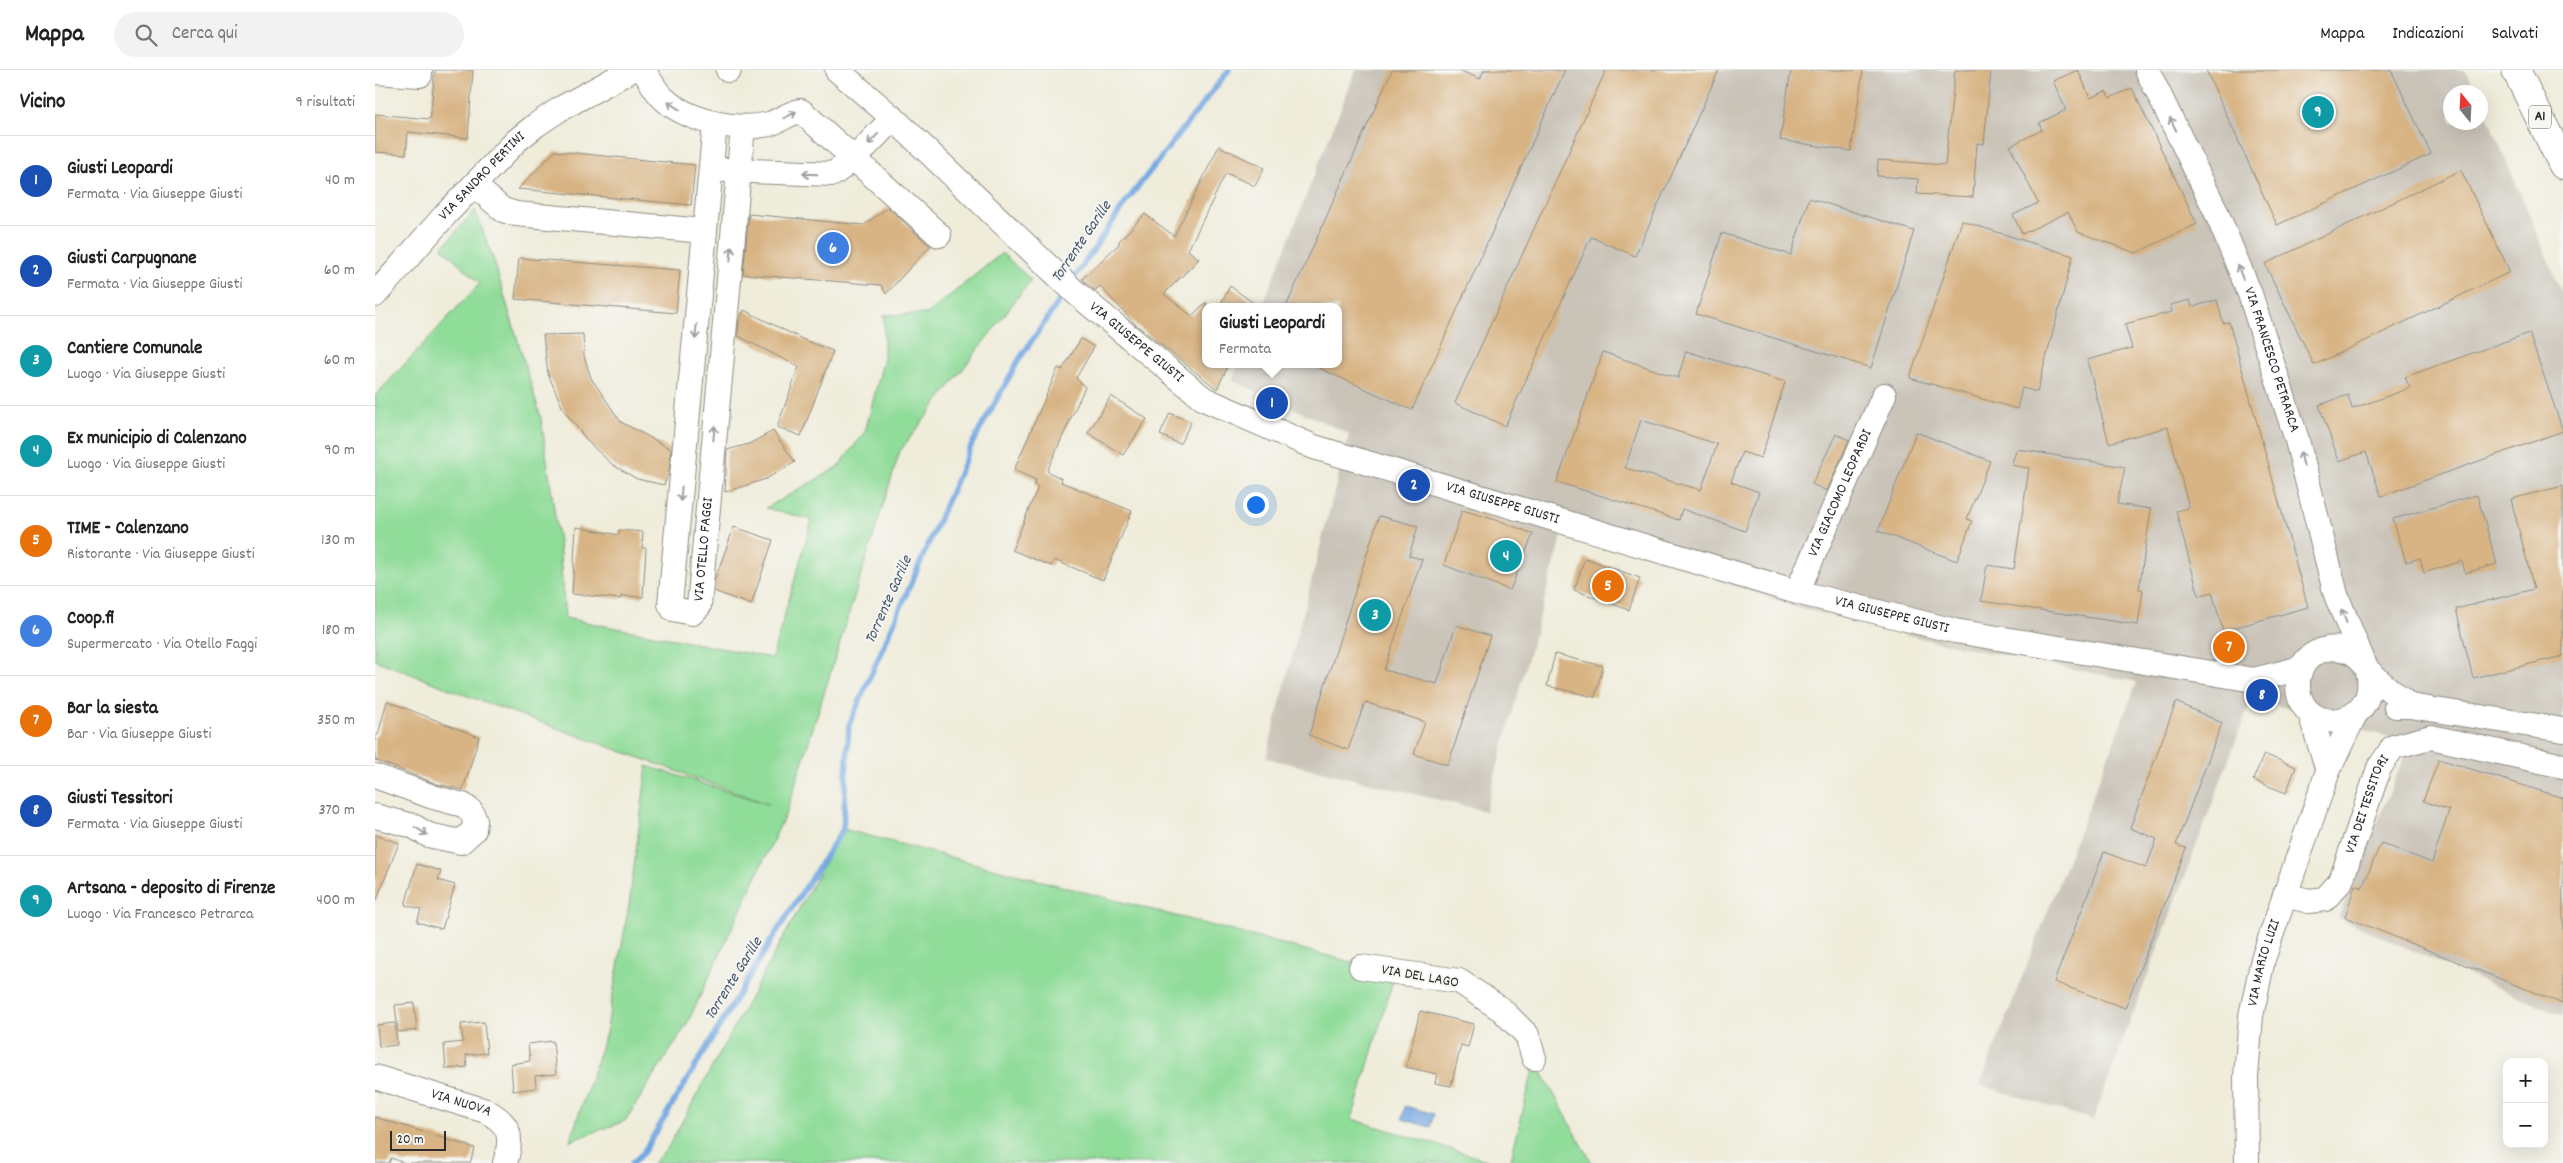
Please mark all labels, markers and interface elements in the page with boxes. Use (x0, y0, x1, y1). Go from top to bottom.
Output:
search box (114, 12, 464, 57)
text: Mappa (25, 18, 84, 52)
icon: search (132, 21, 160, 49)
text: Cerca qui (172, 21, 238, 48)
text: Mappa (2320, 22, 2364, 47)
text: Indicazioni (2392, 22, 2463, 47)
text: Salvati (2491, 22, 2538, 47)
north arrow (2443, 85, 2488, 130)
text: Vicino (20, 88, 65, 118)
text: 9 risultati (295, 91, 355, 114)
pin: 9 (2302, 93, 2334, 131)
one-way arrow (667, 101, 681, 111)
road number: A1 (2529, 106, 2551, 128)
one-way arrow (782, 110, 797, 120)
one-way arrow (2168, 117, 2178, 132)
street label: VIA SANDRO PERTINI (434, 126, 531, 226)
one-way arrow (868, 132, 880, 144)
text: Giusti Leopardi (67, 156, 173, 183)
text: 1 (34, 169, 38, 192)
text: 40 m (325, 169, 355, 192)
one-way arrow (802, 169, 818, 178)
text: Fermata · Via Giuseppe Giusti (67, 183, 242, 206)
water label: Torrente Garille (1046, 196, 1118, 287)
pin: 6 (817, 229, 849, 267)
text: Giusti Carpugnane (67, 246, 197, 273)
one-way arrow (726, 246, 735, 262)
text: 2 (33, 259, 40, 282)
text: 60 m (324, 259, 355, 282)
one-way arrow (2235, 265, 2245, 280)
text: Fermata · Via Giuseppe Giusti (67, 273, 242, 296)
street label: VIA FRANCESCO PETRARCA (2237, 284, 2305, 436)
street label: VIA GIUSEPPE GIUSTI (1084, 297, 1188, 389)
popup (1202, 303, 1342, 368)
text: Giusti Leopardi (1219, 311, 1325, 338)
one-way arrow (691, 324, 701, 340)
text: Cantiere Comunale (67, 336, 202, 363)
text: Fermata (1219, 338, 1271, 361)
text: 3 (32, 349, 40, 372)
text: 60 m (324, 349, 355, 372)
text: Luogo · Via Giuseppe Giusti (67, 363, 225, 386)
pin: 1 (1256, 384, 1288, 422)
one-way arrow (710, 425, 719, 441)
text: Ex municipio di Calenzano (67, 426, 247, 453)
street label: VIA GIACOMO LEOPARDI (1803, 426, 1879, 560)
text: 4 (33, 439, 39, 462)
text: 90 m (324, 439, 355, 462)
one-way arrow (2297, 452, 2306, 468)
text: Luogo · Via Giuseppe Giusti (67, 453, 225, 476)
pin: 2 (1398, 466, 1430, 504)
street label: VIA GIUSEPPE GIUSTI (1443, 476, 1562, 531)
one-way arrow (676, 485, 686, 501)
your location (1243, 492, 1269, 518)
street label: VIA OTELLO FAGGI (688, 496, 720, 602)
text: TIME - Calenzano (67, 516, 189, 543)
text: 5 (32, 529, 40, 552)
text: 130 m (321, 529, 355, 552)
pin: 4 (1490, 537, 1522, 575)
text: Ristorante · Via Giuseppe Giusti (67, 543, 255, 566)
water label: Torrente Garille (859, 551, 919, 648)
pin: 5 (1592, 567, 1624, 605)
street label: VIA GIUSEPPE GIUSTI (1832, 591, 1951, 640)
pin: 3 (1359, 596, 1391, 634)
text: Coop.fi (67, 606, 114, 633)
one-way arrow (2339, 609, 2348, 625)
text: 6 (32, 619, 40, 642)
text: 180 m (322, 619, 355, 642)
pin: 7 (2213, 628, 2245, 666)
text: Supermercato · Via Otello Faggi (67, 633, 257, 656)
pin: 8 (2246, 676, 2278, 714)
text: Bar la siesta (67, 696, 158, 723)
text: 7 (33, 709, 39, 732)
text: 350 m (317, 709, 355, 732)
text: Bar · Via Giuseppe Giusti (67, 723, 211, 746)
street label: VIA DEI TESSITORI (2340, 750, 2396, 857)
text: Giusti Tessitori (67, 786, 173, 813)
text: 8 (33, 799, 39, 822)
text: 370 m (318, 799, 355, 822)
text: Fermata · Via Giuseppe Giusti (67, 813, 242, 836)
one-way arrow (414, 826, 428, 836)
text: Artsana - deposito di Firenze (67, 876, 275, 903)
text: 9 (32, 889, 40, 912)
text: 400 m (316, 889, 355, 912)
text: Luogo · Via Francesco Petrarca (67, 903, 253, 926)
street label: VIA MARIO LUZI (2242, 916, 2287, 1008)
water label: Torrente Garille (699, 932, 769, 1025)
street label: VIA DEL LAGO (1380, 959, 1460, 995)
map controls (2503, 1058, 2548, 1148)
button: + (2503, 1058, 2548, 1103)
street label: VIA NUOVA (428, 1084, 496, 1123)
button: − (2503, 1103, 2548, 1148)
scale bar (390, 1128, 446, 1151)
text: 20 m (397, 1130, 424, 1150)

